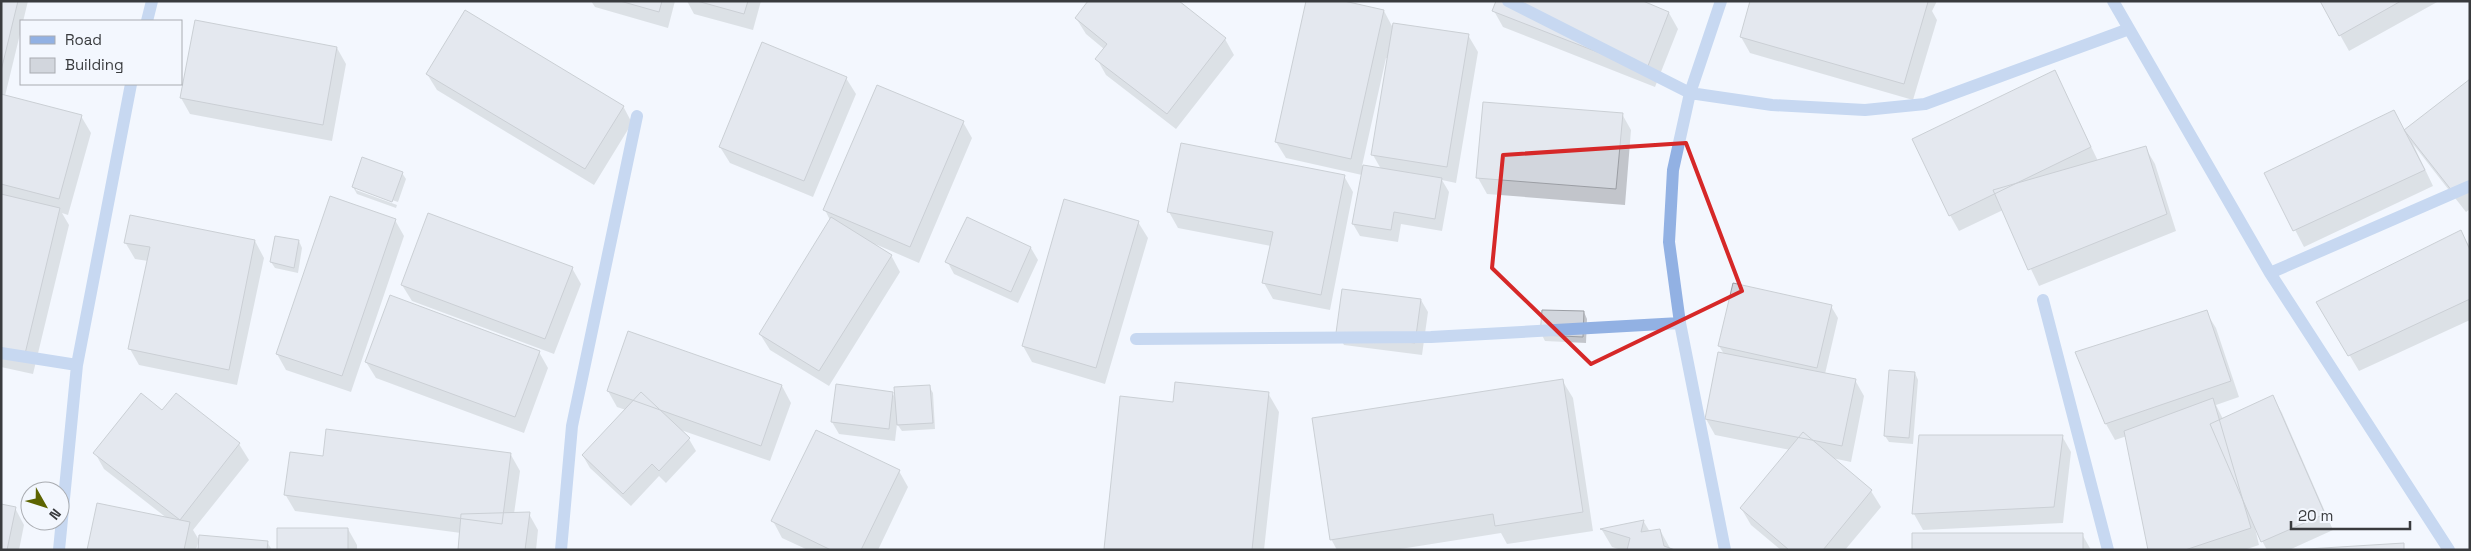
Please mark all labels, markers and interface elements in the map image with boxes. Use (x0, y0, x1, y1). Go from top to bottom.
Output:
legend (20, 20, 182, 85)
text: Road (65, 30, 102, 49)
text: Building (65, 55, 124, 74)
north arrow (20, 481, 70, 531)
scale bar (2291, 498, 2410, 530)
text: N (45, 505, 65, 523)
text: 20 m (2298, 506, 2333, 525)

